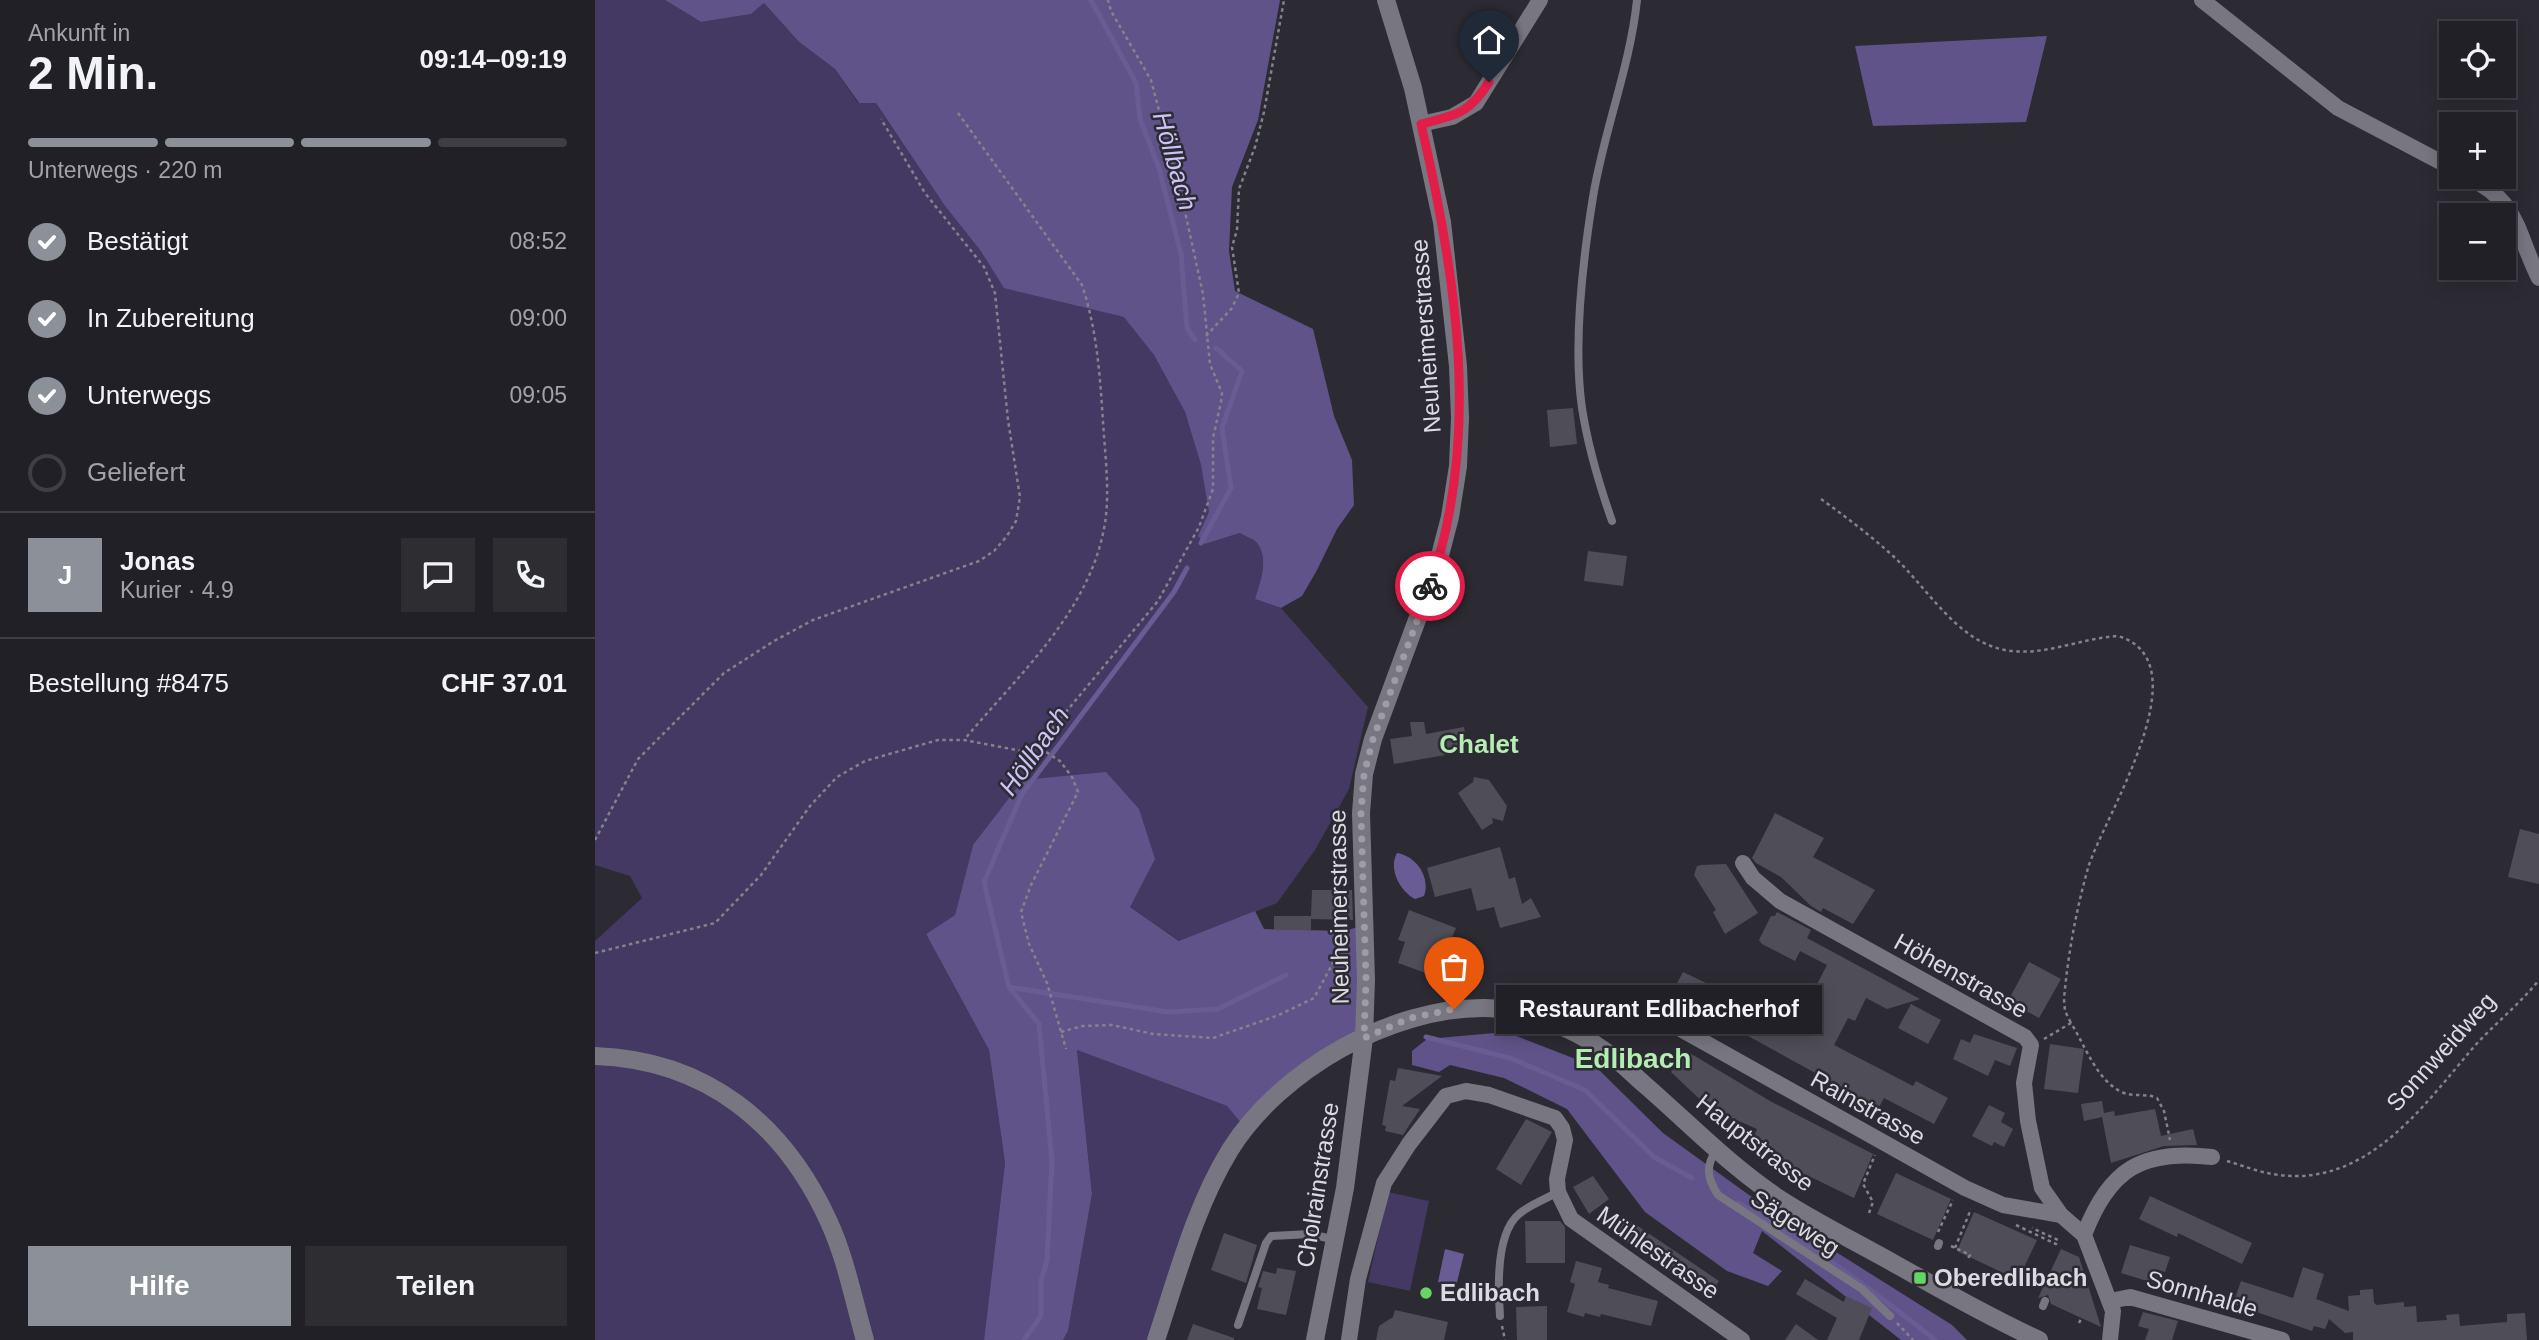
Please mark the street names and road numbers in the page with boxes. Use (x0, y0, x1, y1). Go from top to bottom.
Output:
street label: Neuheimerstrasse (1405, 238, 1446, 434)
street label: Neuheimerstrasse (1323, 809, 1354, 1005)
street label: Höhenstrasse (1890, 928, 2033, 1023)
street label: Sonnweidweg (2381, 987, 2501, 1116)
street label: Rainstrasse (1806, 1065, 1930, 1150)
street label: Hauptstrasse (1691, 1088, 1819, 1197)
street label: Cholrainstrasse (1291, 1100, 1344, 1269)
street label: Sägeweg (1746, 1184, 1845, 1261)
street label: Mühlestrasse (1592, 1201, 1724, 1305)
street label: Sonnhalde (2143, 1265, 2261, 1322)

